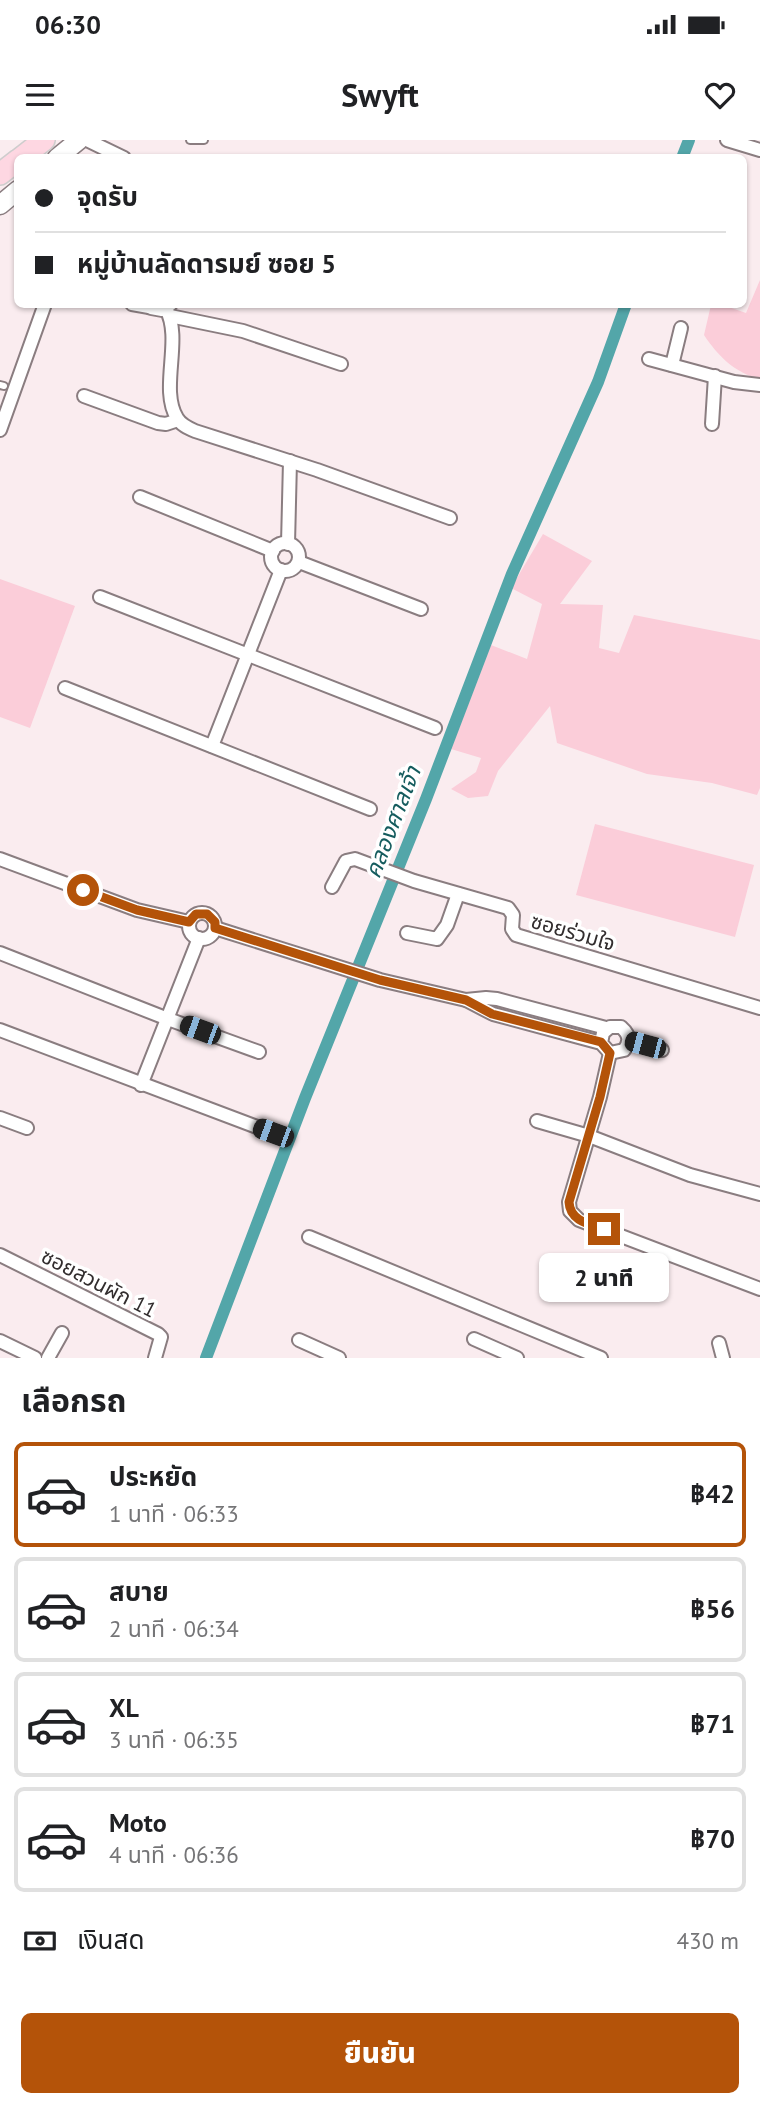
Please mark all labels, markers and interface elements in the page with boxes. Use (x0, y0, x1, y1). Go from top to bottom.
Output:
text: 06:30 (35, 8, 101, 41)
text: Swyft (341, 74, 419, 116)
icon: menu (21, 76, 59, 114)
icon: heart (701, 76, 739, 114)
text: จุดรับ (77, 180, 138, 213)
text: หมู่บ้านลัดดารมย์ ซอย 5 (77, 247, 336, 280)
water label: คลองศาลเจ้า (357, 760, 427, 882)
route start (67, 874, 99, 906)
street label: ซอยร่วมใจ (528, 907, 618, 957)
car (177, 1013, 224, 1047)
car (622, 1029, 669, 1061)
car (250, 1116, 297, 1150)
route end (588, 1213, 620, 1245)
street label: ซอยสวนผัก 11 (37, 1242, 161, 1324)
callout: 2 นาที (539, 1254, 669, 1302)
text: 2 นาที (574, 1263, 634, 1292)
text: เลือกรถ (21, 1379, 126, 1421)
text: ประหยัด (109, 1460, 197, 1493)
icon: car (25, 1463, 88, 1526)
text: ฿42 (690, 1477, 735, 1510)
text: 1 นาที · 06:33 (109, 1499, 239, 1528)
text: สบาย (109, 1575, 169, 1608)
icon: car (25, 1578, 88, 1641)
text: ฿56 (690, 1592, 735, 1625)
text: 2 นาที · 06:34 (109, 1614, 239, 1643)
text: XL (109, 1691, 139, 1724)
icon: car (25, 1693, 88, 1756)
text: ฿71 (690, 1707, 735, 1740)
text: 3 นาที · 06:35 (109, 1725, 239, 1754)
text: Moto (109, 1806, 167, 1839)
icon: car (25, 1808, 88, 1871)
text: ฿70 (690, 1822, 735, 1855)
text: 4 นาที · 06:36 (109, 1840, 239, 1869)
icon: cash (21, 1922, 59, 1960)
text: เงินสด (77, 1923, 144, 1956)
text: 430 m (677, 1926, 739, 1955)
button: ยืนยัน (21, 2013, 739, 2093)

